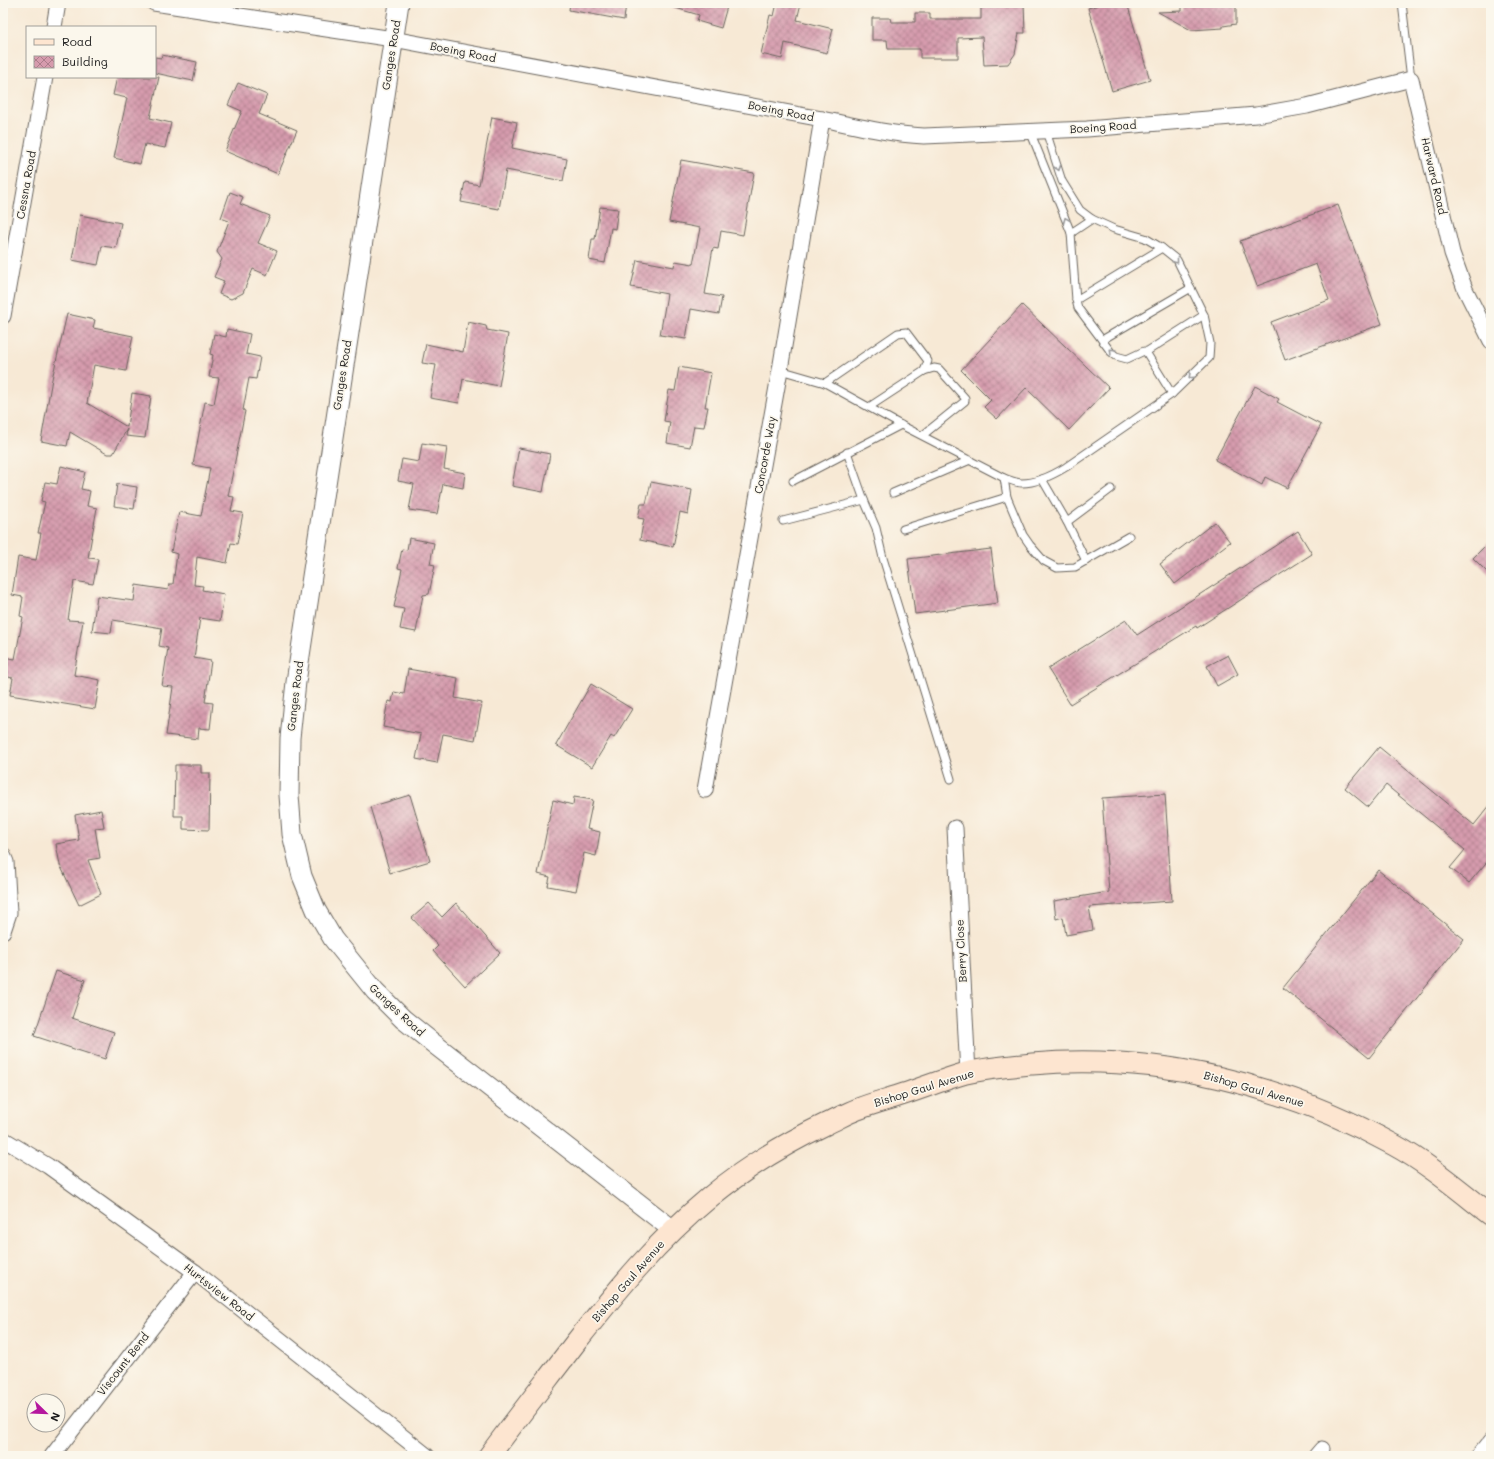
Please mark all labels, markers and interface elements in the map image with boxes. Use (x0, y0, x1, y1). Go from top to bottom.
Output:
street label: Ganges Road (378, 19, 403, 91)
legend (26, 26, 156, 78)
text: Road (62, 33, 92, 49)
street label: Boeing Road (429, 38, 497, 65)
text: Building (62, 53, 108, 69)
street label: Boeing Road (747, 97, 815, 124)
street label: Boeing Road (1069, 117, 1137, 136)
street label: Harward Road (1418, 136, 1451, 216)
street label: Cessna Road (12, 150, 39, 220)
one-way arrow (1053, 164, 1062, 171)
one-way arrow (1063, 217, 1071, 224)
one-way arrow (1171, 257, 1178, 264)
street label: Ganges Road (329, 339, 354, 411)
one-way arrow (1109, 348, 1117, 356)
one-way arrow (1189, 371, 1196, 378)
street label: Concorde Way (750, 415, 779, 495)
street label: Ganges Road (283, 660, 306, 732)
street label: Berry Close (951, 919, 970, 983)
street label: Ganges Road (366, 980, 428, 1039)
street label: Bishop Gaul Avenue (872, 1065, 976, 1110)
street label: Bishop Gaul Avenue (1202, 1067, 1306, 1110)
street label: Bishop Gaul Avenue (588, 1236, 667, 1325)
street label: Hurtsview Road (181, 1260, 257, 1324)
street label: Viscount Bend (93, 1329, 152, 1398)
north arrow (26, 1393, 66, 1433)
text: N (47, 1410, 64, 1424)

